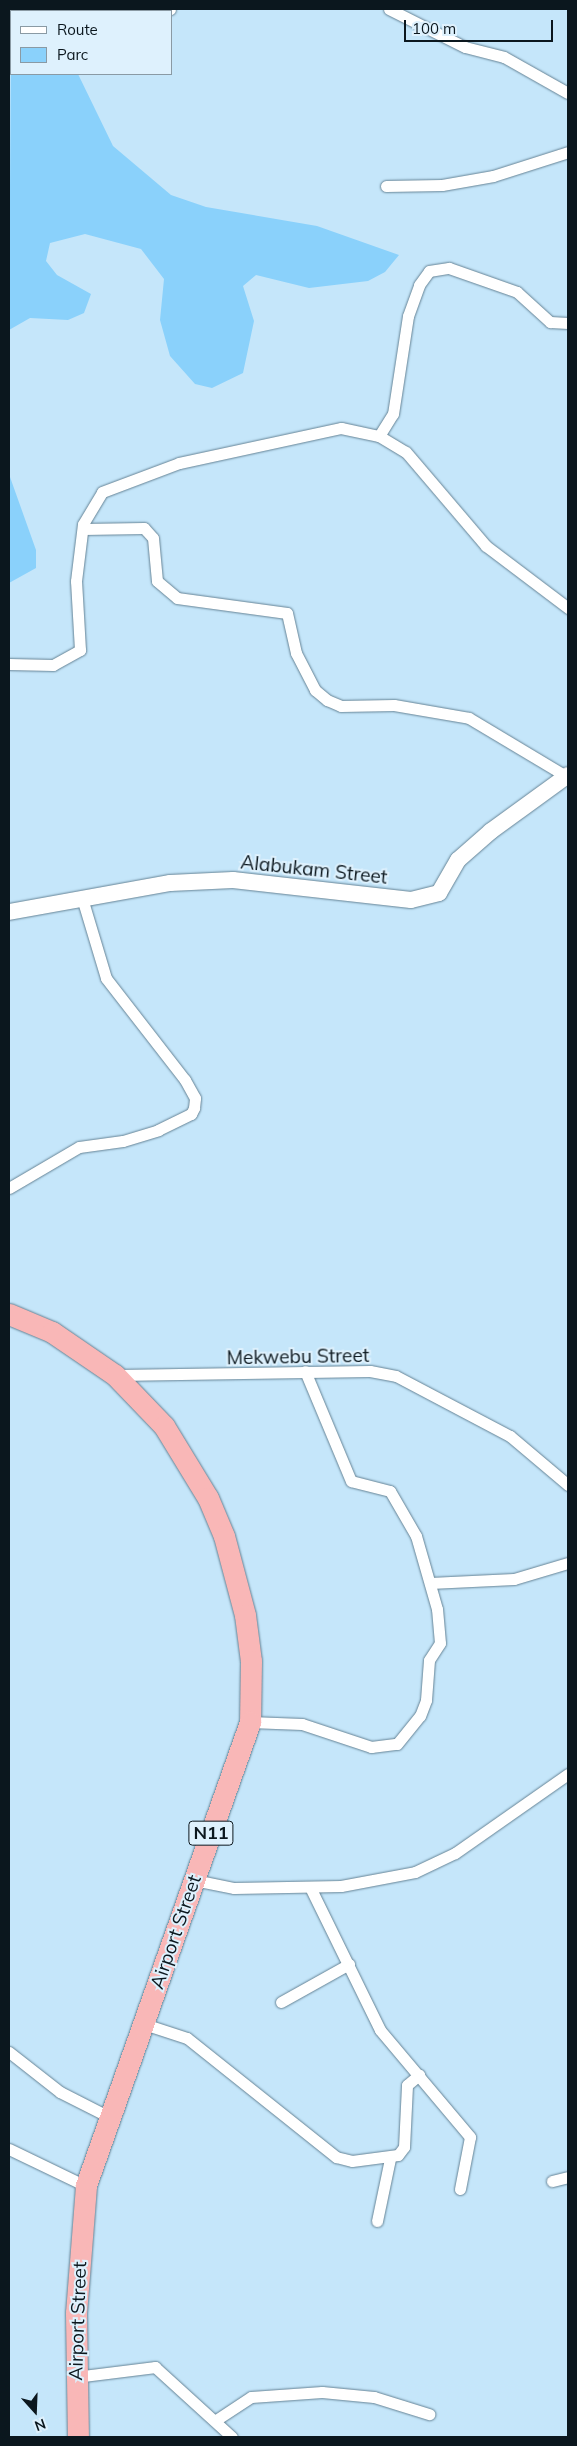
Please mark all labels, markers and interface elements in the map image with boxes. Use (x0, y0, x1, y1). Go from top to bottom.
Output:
legend (10, 10, 172, 75)
scale bar (407, 10, 556, 42)
text: 100 m (412, 19, 456, 38)
text: Route (57, 20, 98, 39)
text: Parc (57, 45, 88, 64)
street label: Alabukam Street (239, 851, 389, 889)
street label: Mekwebu Street (226, 1344, 370, 1370)
road number: N11 (187, 1818, 235, 1849)
street label: Airport Street (146, 1872, 206, 1992)
street label: Airport Street (65, 2261, 91, 2381)
north arrow (10, 2386, 60, 2436)
text: N (32, 2415, 48, 2435)

